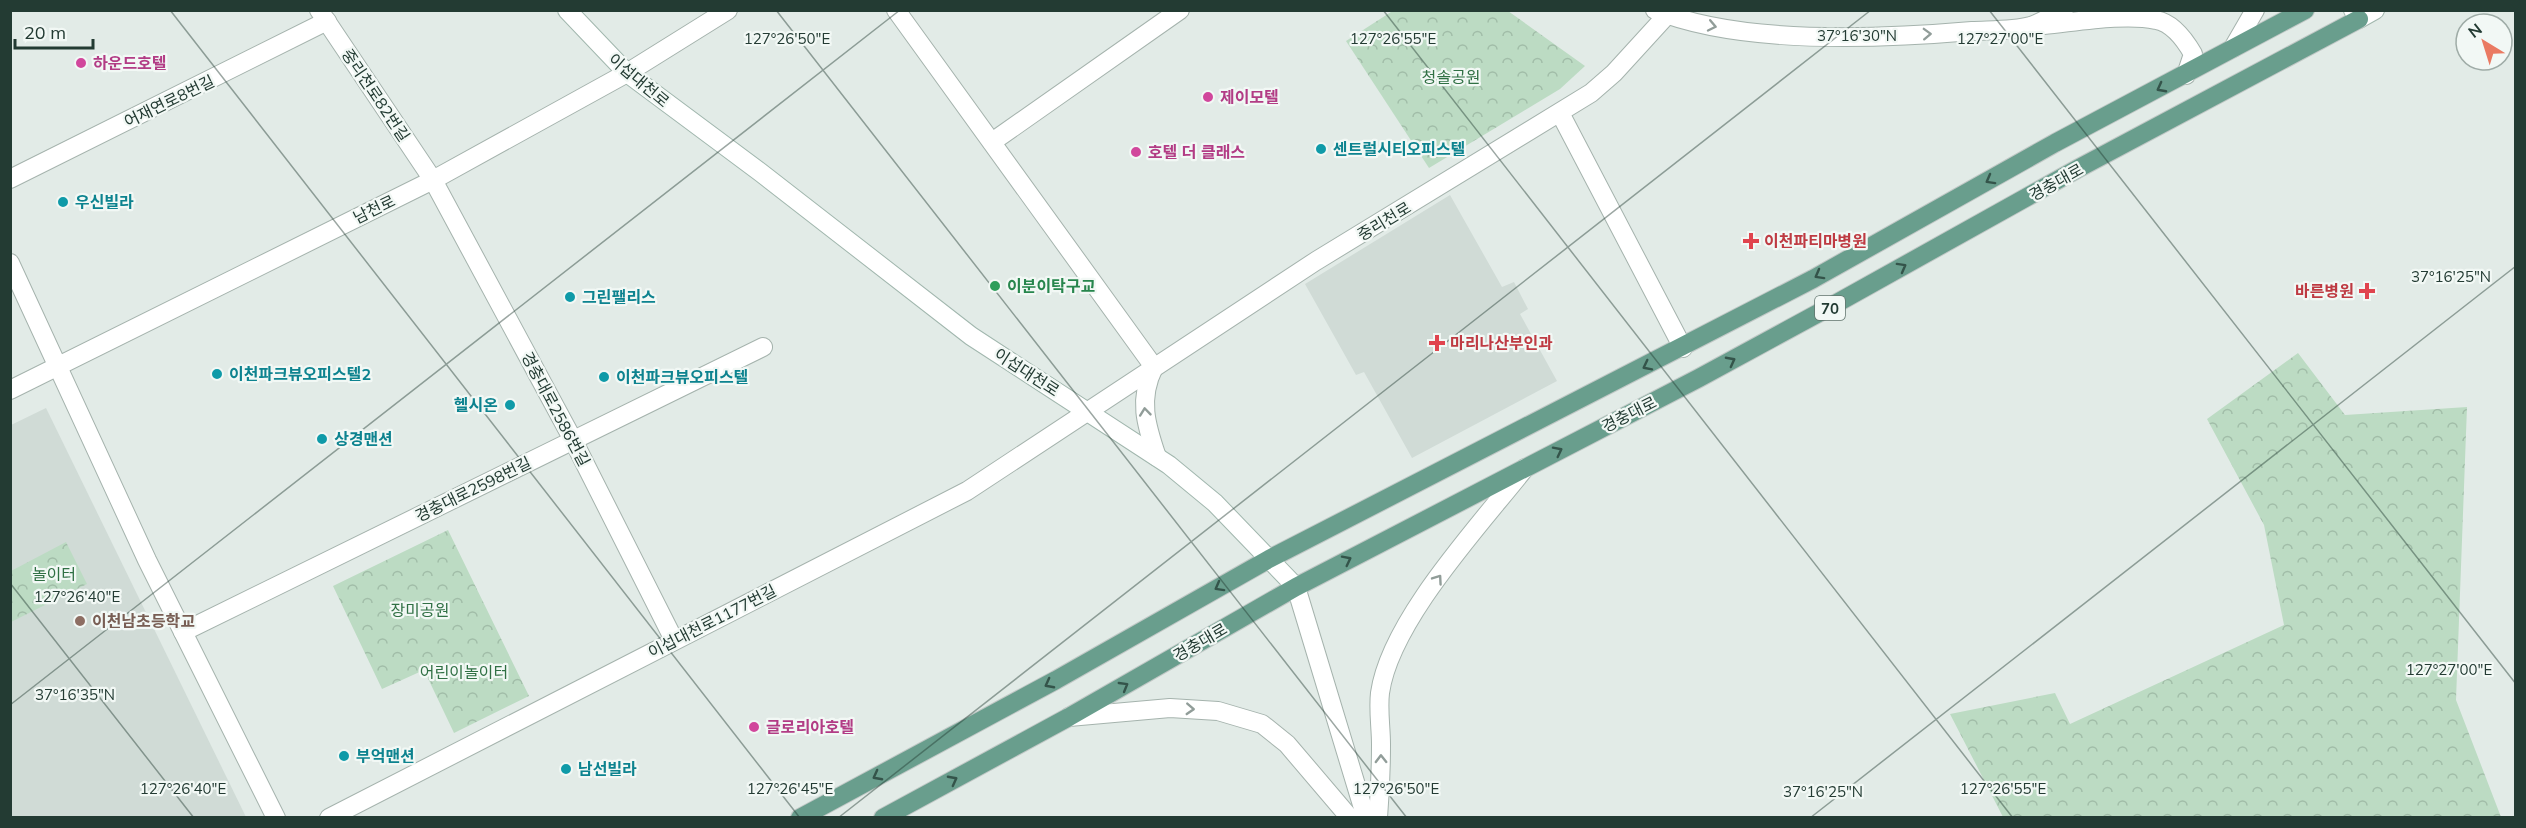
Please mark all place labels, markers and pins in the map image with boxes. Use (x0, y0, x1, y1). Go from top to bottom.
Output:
place label: 하운드호텔 (93, 53, 167, 73)
marker: 하운드호텔 (74, 56, 88, 70)
place label: 제이모텔 (1220, 87, 1279, 107)
marker: 제이모텔 (1201, 90, 1215, 104)
place label: 센트럴시티오피스텔 (1333, 139, 1465, 159)
place label: 호텔 더 클래스 (1148, 142, 1245, 162)
marker: 센트럴시티오피스텔 (1314, 142, 1328, 156)
marker: 호텔 더 클래스 (1129, 145, 1143, 159)
place label: 우신빌라 (75, 192, 134, 212)
marker: 우신빌라 (56, 195, 70, 209)
place label: 이천파티마병원 (1764, 231, 1867, 251)
marker: 이천파티마병원 (1742, 232, 1760, 250)
place label: 이분이탁구교 (1007, 276, 1096, 296)
marker: 이분이탁구교 (988, 279, 1002, 293)
place label: 바른병원 (2295, 281, 2354, 301)
marker: 바른병원 (2358, 282, 2376, 300)
place label: 그린팰리스 (582, 287, 656, 307)
marker: 그린팰리스 (563, 290, 577, 304)
place label: 마리나산부인과 (1450, 333, 1553, 353)
marker: 마리나산부인과 (1428, 334, 1446, 352)
place label: 이천파크뷰오피스텔2 (229, 364, 371, 384)
marker: 이천파크뷰오피스텔2 (210, 367, 224, 381)
place label: 이천파크뷰오피스텔 (616, 367, 748, 387)
marker: 이천파크뷰오피스텔 (597, 370, 611, 384)
place label: 헬시온 (454, 395, 498, 415)
marker: 헬시온 (503, 398, 517, 412)
place label: 상경맨션 (334, 429, 393, 449)
marker: 상경맨션 (315, 432, 329, 446)
place label: 이천남초등학교 (92, 611, 195, 631)
marker: 이천남초등학교 (73, 614, 87, 628)
place label: 글로리아호텔 (766, 717, 854, 737)
marker: 글로리아호텔 (747, 720, 761, 734)
place label: 부억맨션 (356, 746, 415, 766)
marker: 부억맨션 (337, 749, 351, 763)
place label: 남선빌라 (578, 759, 637, 779)
marker: 남선빌라 (559, 762, 573, 776)

